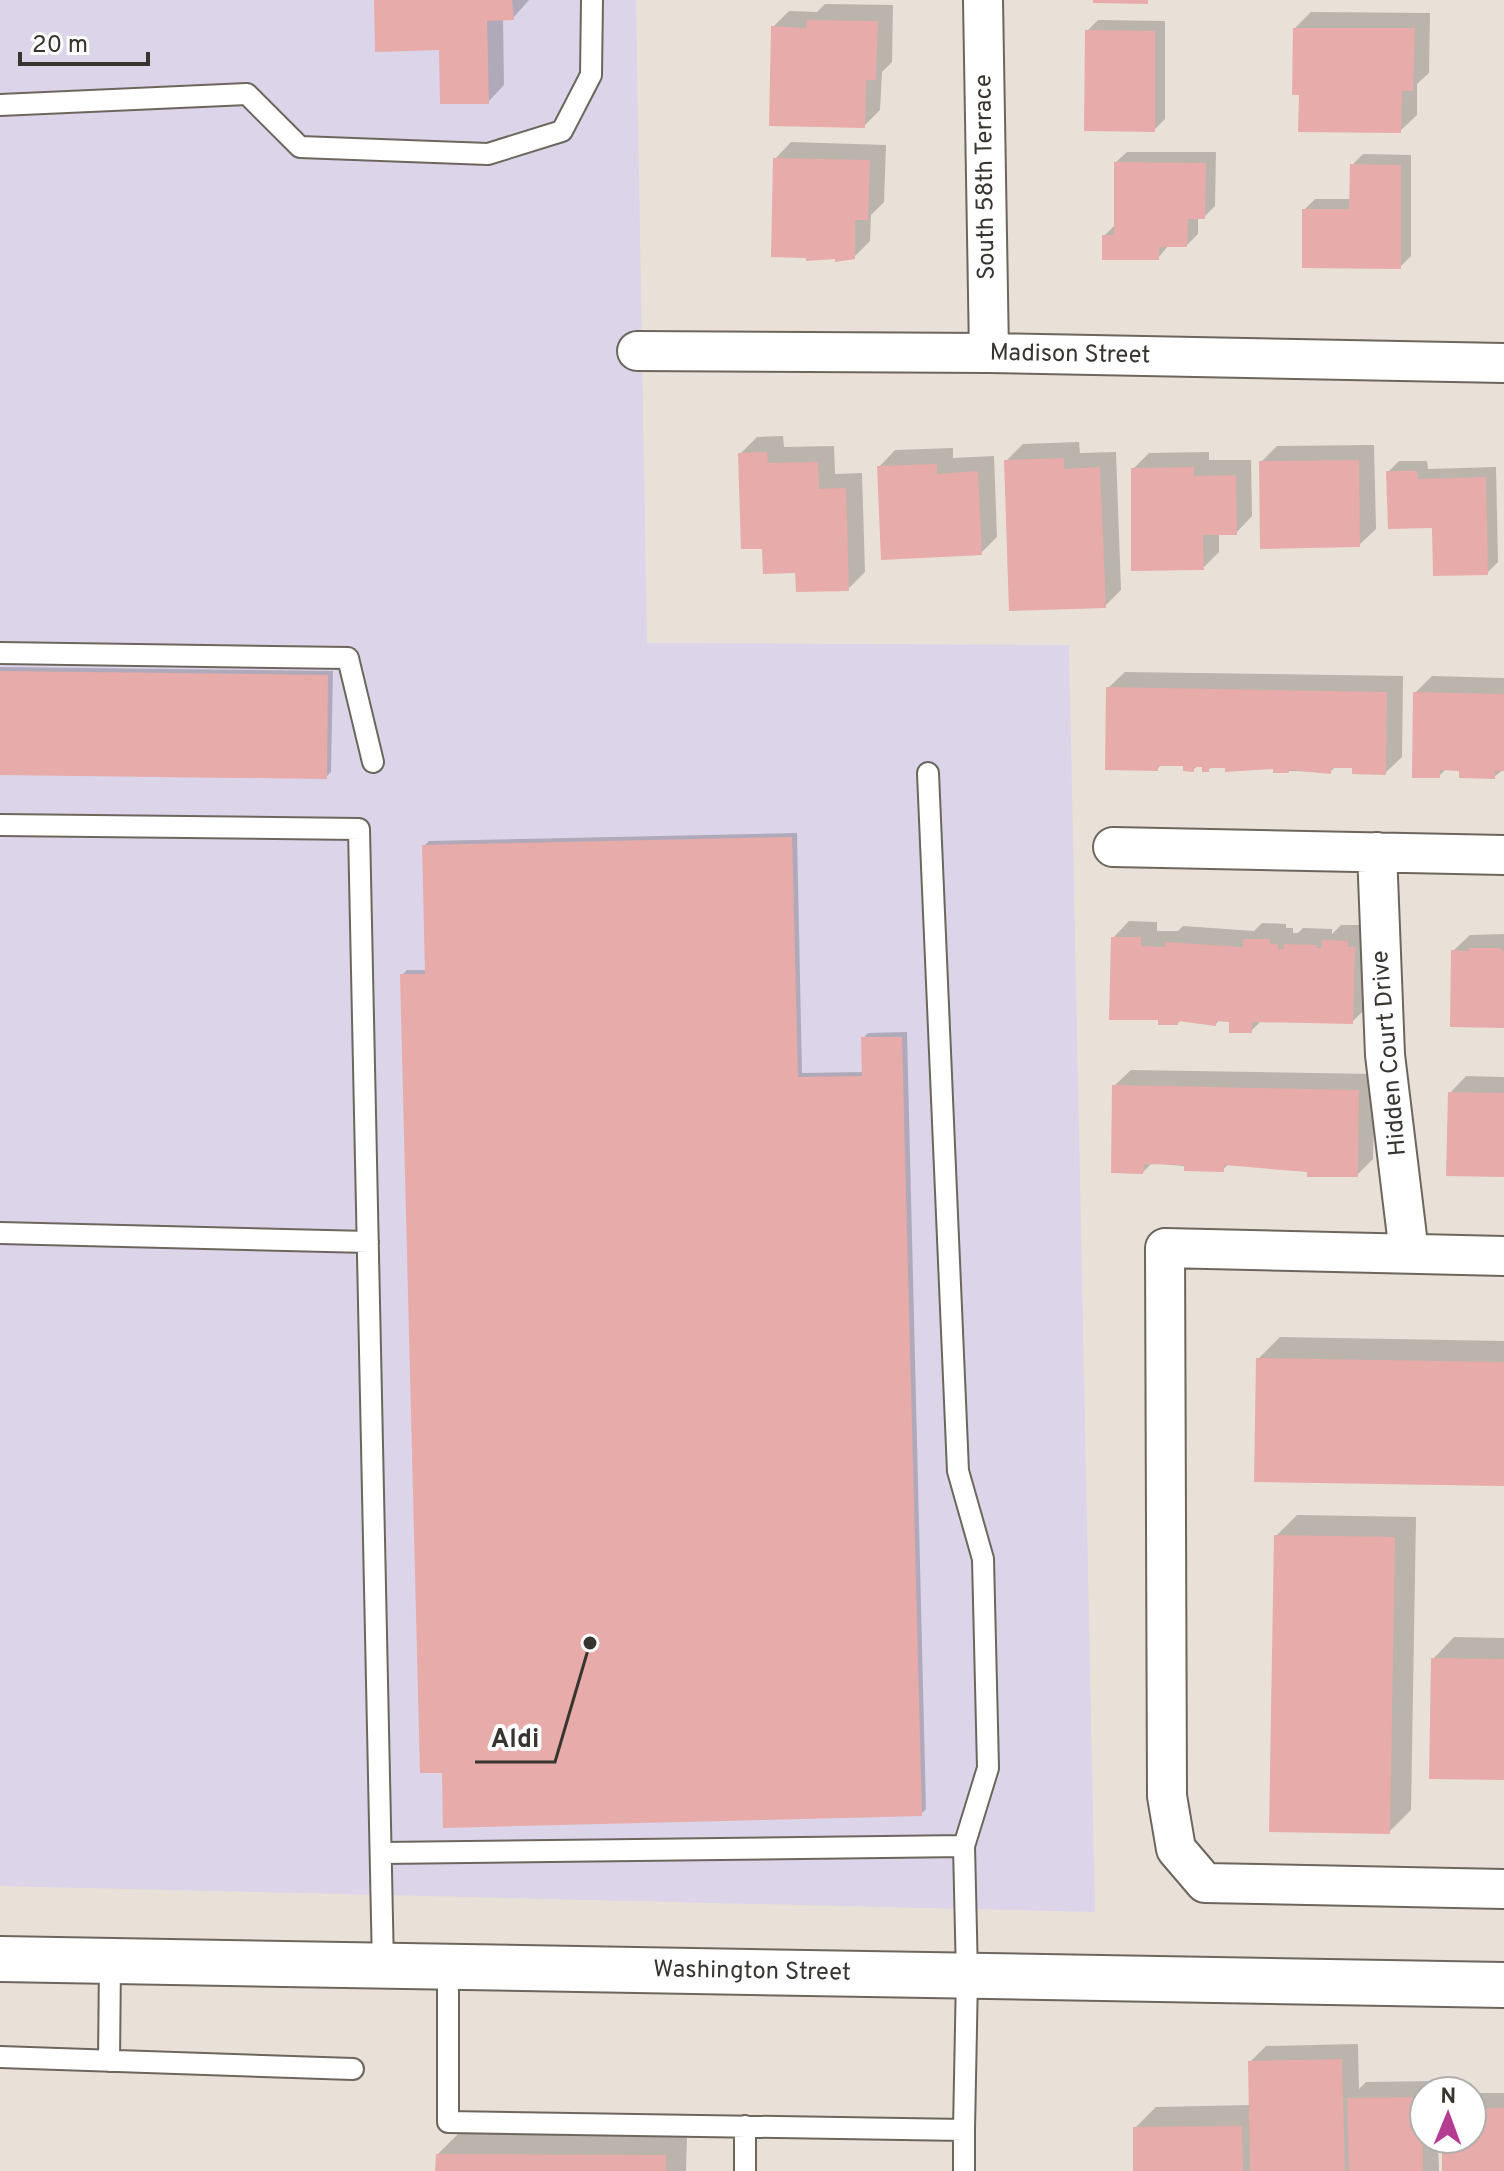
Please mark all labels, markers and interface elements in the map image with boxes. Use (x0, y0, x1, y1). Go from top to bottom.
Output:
scale bar (20, 16, 148, 66)
text: 20 m (32, 31, 88, 61)
street label: South 58th Terrace (969, 74, 1003, 280)
street label: Madison Street (989, 339, 1151, 371)
street label: Hidden Court Drive (1366, 949, 1414, 1157)
callout: Aldi (475, 1712, 555, 1762)
text: Aldi (491, 1724, 539, 1757)
street label: Washington Street (653, 1955, 851, 1989)
north arrow (1408, 2075, 1488, 2155)
text: N (1440, 2084, 1456, 2111)

